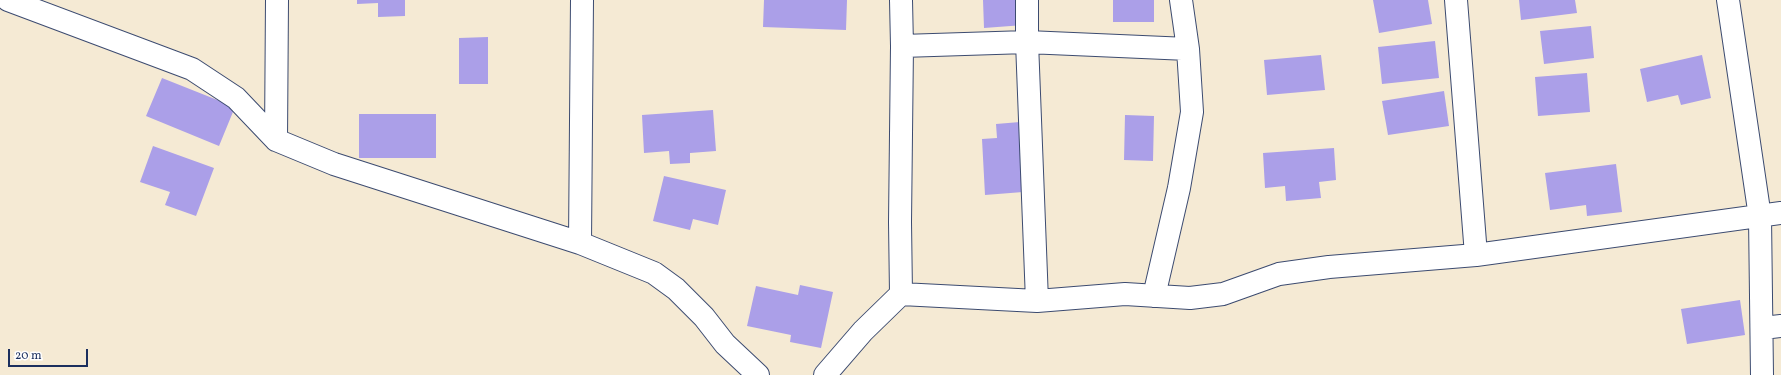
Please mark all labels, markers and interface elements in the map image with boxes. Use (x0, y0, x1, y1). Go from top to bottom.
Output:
scale bar (10, 341, 90, 367)
text: 20 m (15, 348, 42, 364)

